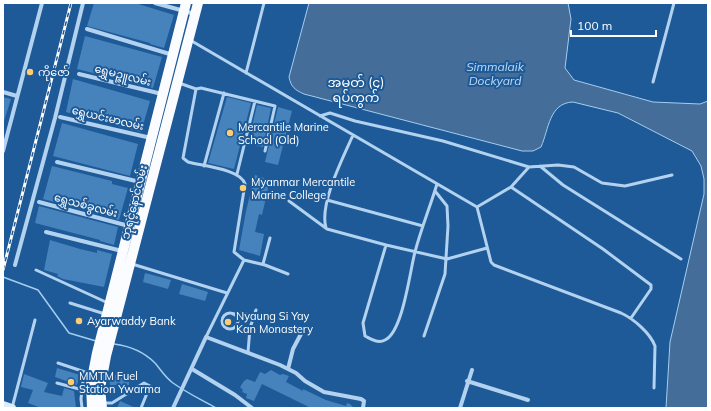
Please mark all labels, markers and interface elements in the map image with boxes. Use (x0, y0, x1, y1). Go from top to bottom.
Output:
scale bar (571, 12, 656, 38)
text: 100 m (577, 18, 612, 33)
water label: Simmalaik Dockyard (466, 59, 525, 88)
street label: ရွှေမဉ္ဇူလမ်း (93, 61, 153, 91)
place label: ကိုဇော် (38, 65, 70, 81)
marker: ကိုဇော် (25, 67, 35, 77)
district label: အမှတ် (၄) ရပ်ကွက် (328, 74, 384, 108)
street label: ရွှေယင်းမာလမ်း (70, 103, 146, 135)
place label: Mercantile Marine School (Old) (238, 120, 329, 147)
marker: Mercantile Marine School (Old) (225, 128, 235, 138)
street label: ဘုရင့်နောင်လမ်း (118, 163, 152, 241)
place label: Myanmar Mercantile Marine College (251, 175, 355, 202)
marker: Myanmar Mercantile Marine College (238, 183, 248, 193)
street label: ရွှေသစ်ခွလမ်း (52, 190, 120, 222)
place label: Nyaung Si Yay Kan Monastery (236, 309, 313, 336)
place label: Ayarwaddy Bank (87, 314, 176, 328)
marker: Ayarwaddy Bank (74, 316, 84, 326)
marker: Nyaung Si Yay Kan Monastery (223, 317, 233, 327)
place label: MMTM Fuel Station Ywarma (79, 369, 161, 396)
marker: MMTM Fuel Station Ywarma (66, 377, 76, 387)

